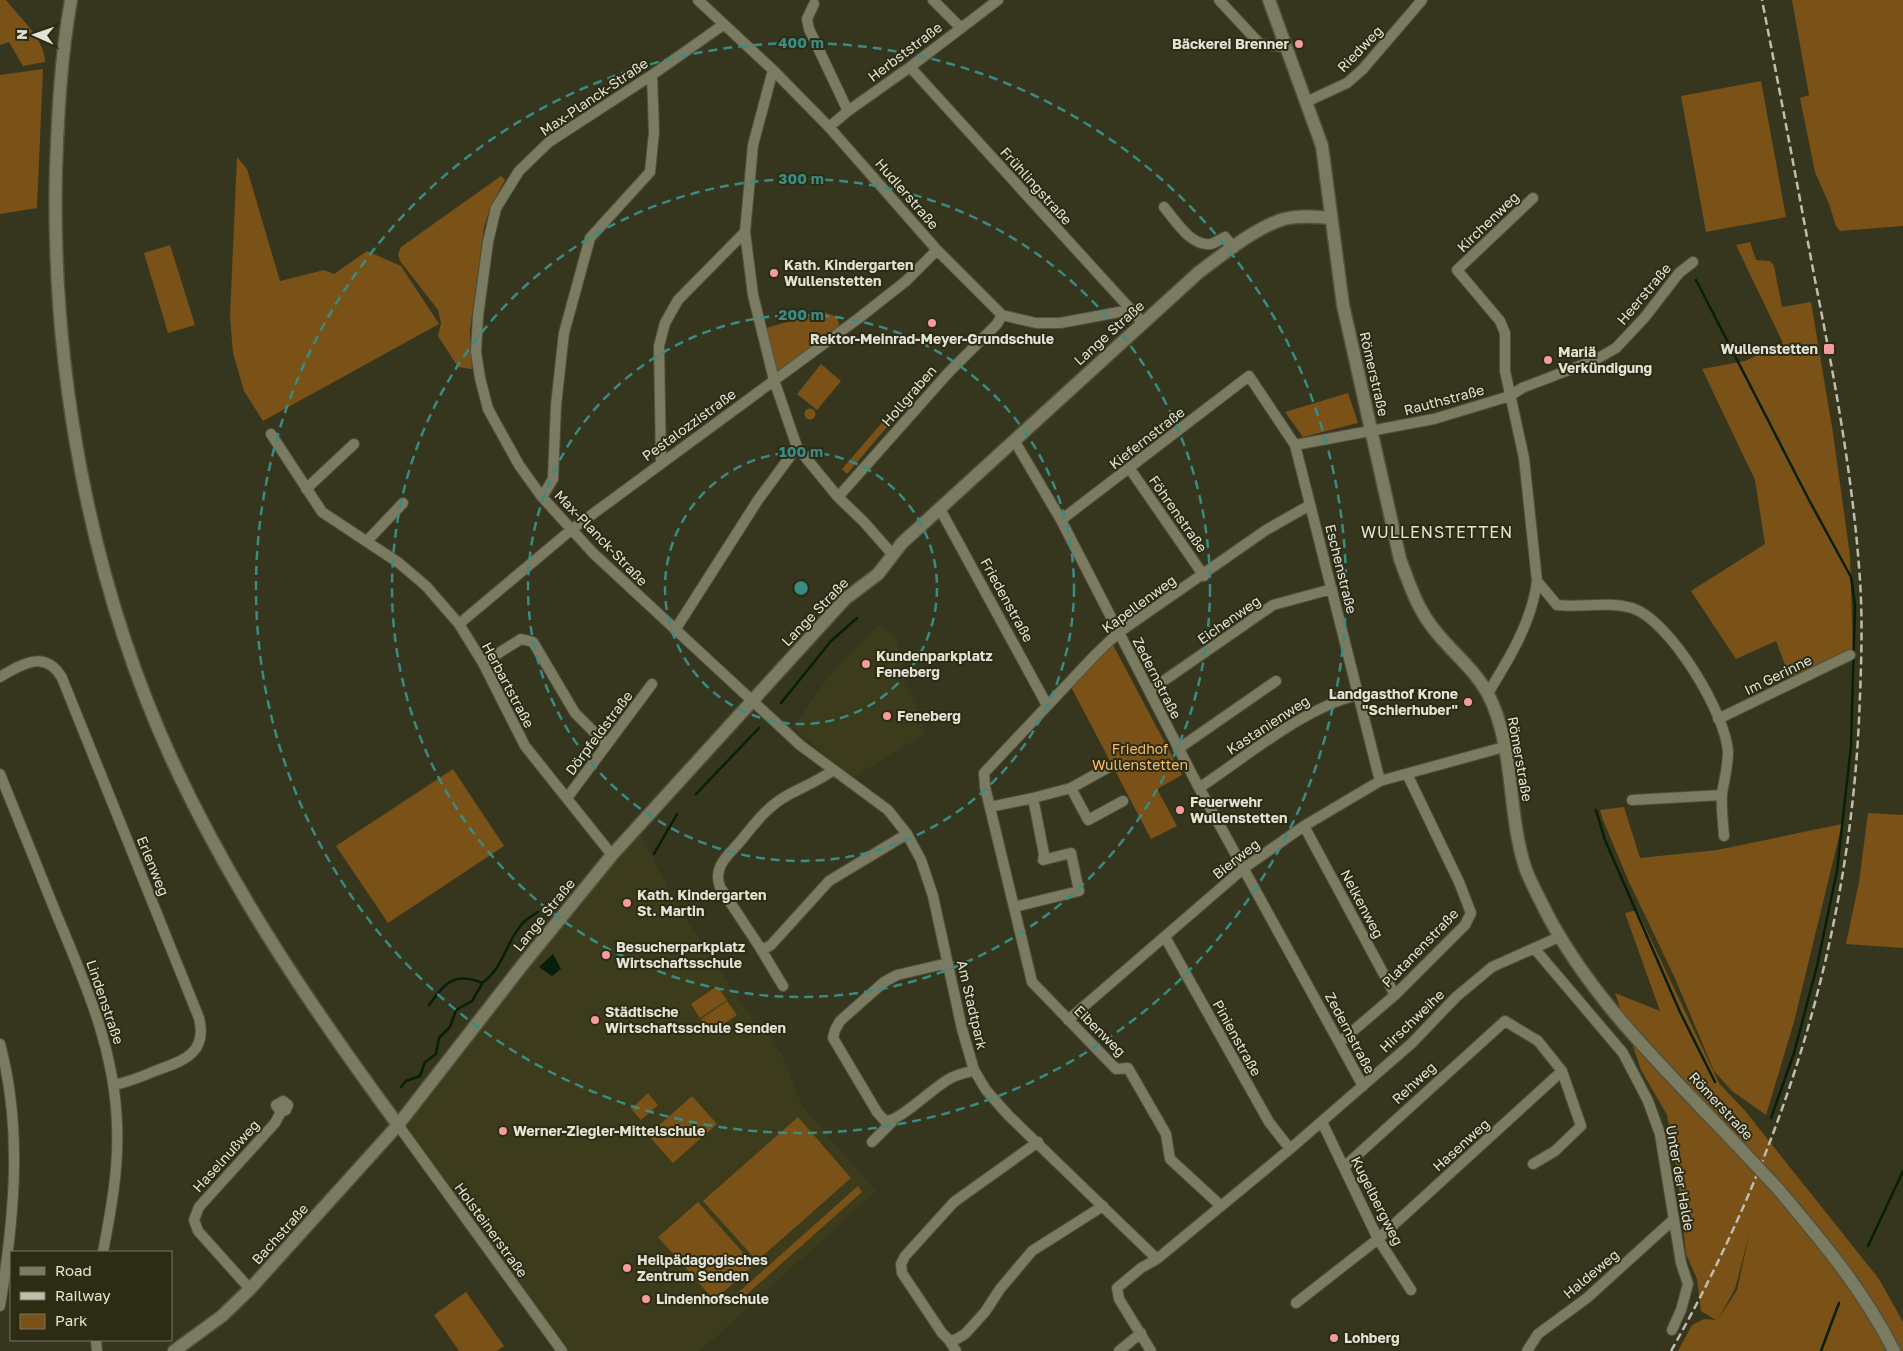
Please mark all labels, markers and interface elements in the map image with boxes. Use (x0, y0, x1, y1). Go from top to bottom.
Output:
north arrow (10, 10, 60, 60)
street label: Herbststraße (864, 18, 945, 85)
street label: Riedweg (1333, 22, 1386, 75)
text: N (13, 29, 30, 40)
text: 400 m (778, 33, 824, 51)
place label: Bäckerei Brenner (1172, 35, 1290, 52)
marker: Bäckerei Brenner (1293, 38, 1305, 50)
street label: Max-Planck-Straße (536, 54, 651, 139)
street label: Frühlingstraße (997, 143, 1076, 228)
street label: Hudlerstraße (872, 155, 943, 233)
text: 300 m (778, 169, 824, 187)
street label: Kirchenweg (1453, 188, 1522, 255)
place label: Kath. Kindergarten Wullenstetten (784, 256, 914, 289)
street label: Heerstraße (1613, 260, 1674, 328)
marker: Kath. Kindergarten Wullenstetten (768, 267, 780, 279)
street label: Lange Straße (1070, 297, 1147, 369)
text: 200 m (778, 305, 824, 323)
marker: Rektor-Meinrad-Meyer-Grundschule (926, 317, 938, 329)
place label: Rektor-Meinrad-Meyer-Grundschule (810, 330, 1054, 347)
street label: Römerstraße (1357, 330, 1392, 418)
place label: Wullenstetten (1721, 340, 1818, 357)
marker: Wullenstetten (1822, 342, 1836, 356)
place label: Mariä Verkündigung (1558, 343, 1652, 376)
marker: Mariä Verkündigung (1542, 354, 1554, 366)
street label: Hollgraben (878, 362, 940, 430)
street label: Rauthstraße (1402, 381, 1486, 418)
street label: Pestalozzistraße (639, 385, 739, 464)
street label: Kiefernstraße (1106, 403, 1188, 472)
text: 100 m (779, 442, 823, 460)
street label: Föhrenstraße (1146, 472, 1211, 555)
street label: Max-Planck-Straße (551, 486, 651, 589)
street label: Eschenstraße (1322, 522, 1361, 615)
district label: WULLENSTETTEN (1361, 522, 1513, 542)
street label: Friedenstraße (977, 555, 1038, 645)
street label: Kapellenweg (1098, 571, 1179, 636)
street label: Lange Straße (778, 574, 852, 649)
centre of rings (792, 579, 810, 597)
street label: Eichenweg (1194, 592, 1264, 648)
street label: Zedernstraße (1130, 634, 1185, 722)
street label: Herbartstraße (479, 639, 538, 731)
place label: Kundenparkplatz Feneberg (876, 647, 993, 680)
street label: Im Gerinne (1741, 651, 1814, 698)
marker: Kundenparkplatz Feneberg (860, 658, 872, 670)
place label: Landgasthof Krone "Schierhuber" (1329, 685, 1458, 718)
street label: Dörpfeldstraße (562, 687, 636, 778)
street label: Kastanienweg (1223, 692, 1312, 758)
marker: Landgasthof Krone "Schierhuber" (1462, 696, 1474, 708)
place label: Feneberg (897, 707, 961, 724)
marker: Feneberg (881, 710, 893, 722)
street label: Römerstraße (1505, 715, 1536, 803)
park label: Friedhof Wullenstetten (1092, 740, 1188, 773)
place label: Feuerwehr Wullenstetten (1190, 793, 1287, 826)
marker: Feuerwehr Wullenstetten (1174, 804, 1186, 816)
street label: Erlenweg (134, 833, 173, 898)
street label: Bierweg (1209, 835, 1263, 882)
street label: Nelkenweg (1337, 866, 1388, 941)
street label: Lange Straße (509, 875, 578, 954)
place label: Kath. Kindergarten St. Martin (637, 886, 767, 919)
marker: Kath. Kindergarten St. Martin (621, 897, 633, 909)
street label: Platanenstraße (1378, 905, 1461, 991)
place label: Besucherparkplatz Wirtschaftsschule (616, 938, 745, 971)
marker: Besucherparkplatz Wirtschaftsschule (600, 949, 612, 961)
street label: Lindenstraße (83, 957, 128, 1046)
street label: Am Stadtpark (954, 958, 991, 1051)
street label: Hirschweihe (1376, 986, 1447, 1056)
street label: Zedernstraße (1322, 989, 1379, 1076)
street label: Pinienstraße (1210, 997, 1265, 1079)
street label: Eibenweg (1071, 1002, 1129, 1060)
place label: Städtische Wirtschaftsschule Senden (605, 1003, 786, 1036)
marker: Städtische Wirtschaftsschule Senden (589, 1014, 601, 1026)
street label: Rehweg (1388, 1058, 1439, 1107)
street label: Römerstraße (1686, 1068, 1757, 1143)
street label: Hasenweg (1429, 1115, 1493, 1175)
street label: Haselnußweg (189, 1116, 263, 1195)
place label: Werner-Ziegler-Mittelschule (513, 1122, 705, 1139)
street label: Unter der Halde (1663, 1124, 1698, 1232)
marker: Werner-Ziegler-Mittelschule (497, 1125, 509, 1137)
street label: Kugelbergweg (1348, 1153, 1407, 1248)
street label: Holsteinerstraße (451, 1179, 532, 1280)
street label: Bachstraße (248, 1200, 311, 1268)
street label: Haldeweg (1559, 1245, 1622, 1302)
legend (10, 1251, 172, 1341)
place label: Heilpädagogisches Zentrum Senden (637, 1251, 768, 1284)
text: Road (55, 1261, 92, 1279)
marker: Heilpädagogisches Zentrum Senden (621, 1262, 633, 1274)
text: Railway (55, 1286, 111, 1304)
place label: Lindenhofschule (656, 1290, 769, 1307)
marker: Lindenhofschule (640, 1293, 652, 1305)
text: Park (55, 1311, 88, 1329)
place label: Lohberg (1344, 1329, 1400, 1346)
marker: Lohberg (1328, 1332, 1340, 1344)

